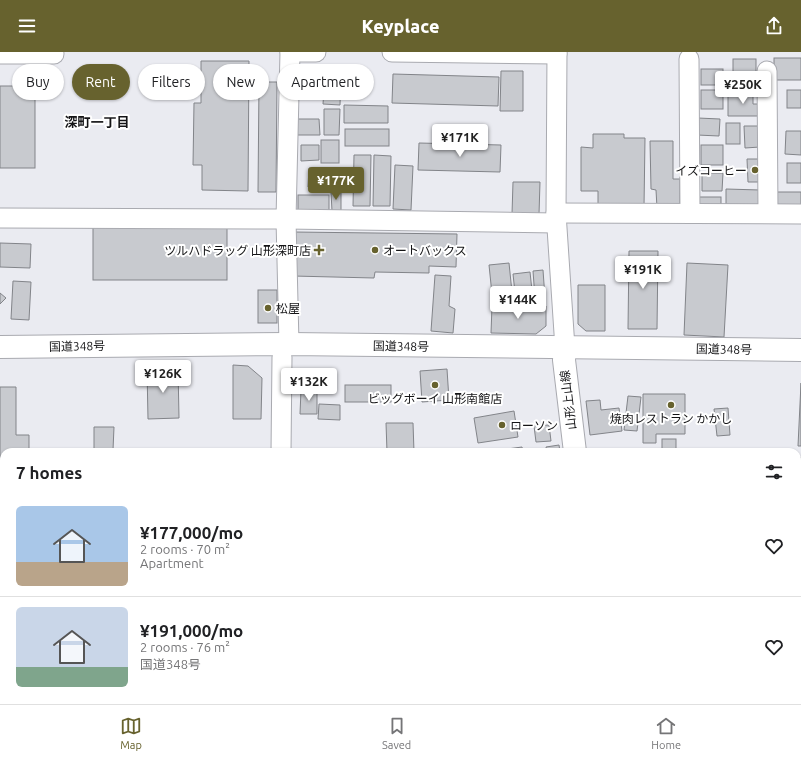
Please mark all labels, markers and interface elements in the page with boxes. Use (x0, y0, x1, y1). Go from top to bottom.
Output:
icon: menu (16, 15, 38, 37)
icon: share (763, 15, 785, 37)
text: Keyplace (362, 16, 439, 36)
chip: Buy (12, 64, 64, 100)
chip: Rent (72, 64, 130, 100)
chip: Filters (138, 64, 205, 100)
chip: New (213, 64, 269, 100)
chip: Apartment (277, 64, 374, 100)
pin: ¥250K (715, 71, 771, 105)
text: ¥250K (724, 77, 762, 91)
district label: 深町一丁目 (64, 115, 130, 129)
pin: ¥171K (432, 124, 488, 158)
text: ¥171K (441, 130, 479, 144)
place label: イズコーヒー (675, 164, 747, 177)
marker: イズコーヒー (750, 165, 760, 175)
pin: ¥177K (308, 167, 364, 201)
text: ¥177K (317, 173, 355, 187)
place label: ツルハドラッグ 山形深町店 (164, 244, 311, 257)
place label: オートバックス (383, 244, 467, 257)
marker: ツルハドラッグ 山形深町店 (314, 245, 324, 255)
marker: オートバックス (370, 245, 380, 255)
pin: ¥191K (615, 256, 671, 290)
text: ¥191K (624, 262, 662, 276)
pin: ¥144K (490, 286, 546, 320)
text: ¥144K (499, 292, 537, 306)
place label: 松屋 (276, 302, 300, 315)
marker: 松屋 (263, 303, 273, 313)
street label: 国道348号 (49, 339, 105, 353)
street label: 国道348号 (373, 339, 429, 353)
street label: 国道348号 (696, 342, 752, 356)
pin: ¥126K (135, 360, 191, 394)
text: ¥126K (144, 366, 182, 380)
pin: ¥132K (281, 368, 337, 402)
street label: 山形上山線 (558, 369, 578, 431)
text: ¥132K (290, 374, 328, 388)
marker: ビッグボーイ 山形南館店 (430, 380, 440, 390)
place label: ビッグボーイ 山形南館店 (368, 392, 502, 405)
marker: 焼肉レストラン かかし (666, 400, 676, 410)
place label: 焼肉レストラン かかし (610, 412, 732, 425)
place label: ローソン (510, 419, 558, 432)
marker: ローソン (497, 420, 507, 430)
icon: filters (763, 461, 785, 483)
text: 7 homes (16, 463, 82, 482)
icon: home (48, 522, 96, 570)
text: ¥177,000/mo (140, 523, 243, 542)
icon: heart (763, 535, 785, 557)
text: 2 rooms · 70 m² (140, 542, 230, 556)
text: Apartment (140, 556, 204, 570)
text: ¥191,000/mo (140, 621, 243, 640)
icon: home (48, 623, 96, 671)
icon: heart (763, 636, 785, 658)
text: 2 rooms · 76 m² (140, 640, 230, 654)
text: 国道348号 (140, 657, 201, 671)
tab: Map (120, 715, 142, 751)
tab: Saved (382, 715, 411, 751)
tab: Home (651, 715, 681, 751)

